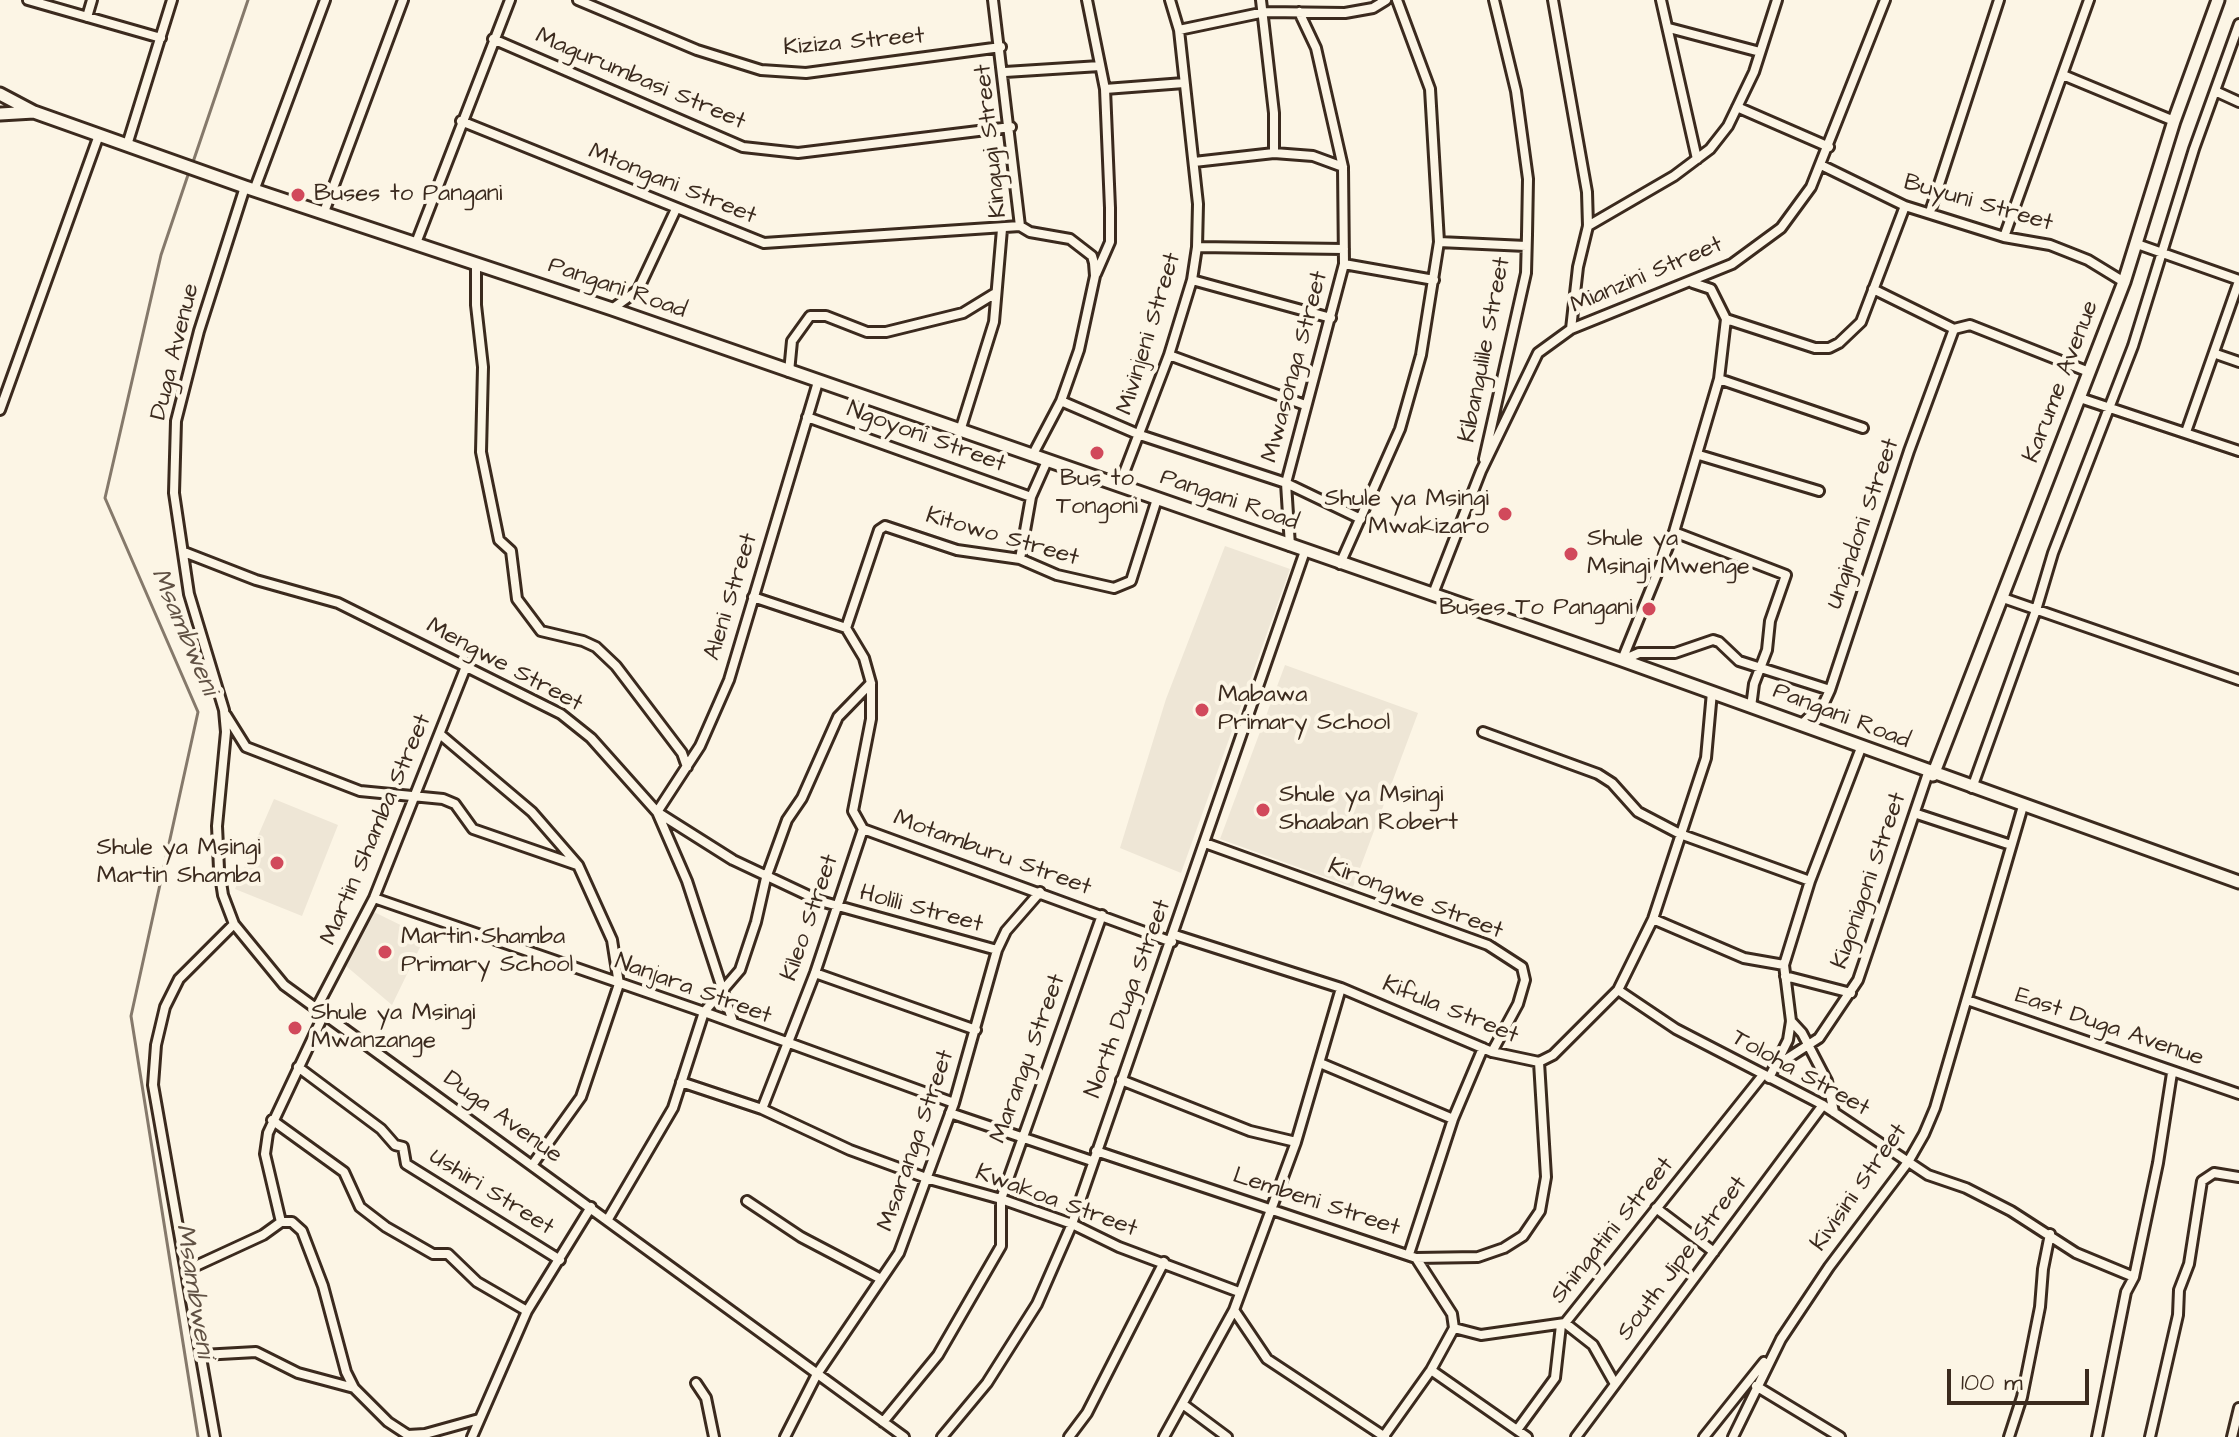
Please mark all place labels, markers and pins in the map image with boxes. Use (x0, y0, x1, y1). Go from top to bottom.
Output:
place label: Buses to Pangani (314, 181, 502, 209)
marker: Buses to Pangani (289, 186, 307, 204)
marker: Bus to Tongoni (1088, 444, 1106, 462)
place label: Bus to Tongoni (1056, 466, 1138, 522)
place label: Shule ya Msingi Mwakizaro (1325, 486, 1489, 542)
marker: Shule ya Msingi Mwakizaro (1496, 505, 1514, 523)
place label: Shule ya Msingi Mwenge (1587, 526, 1750, 582)
marker: Shule ya Msingi Mwenge (1562, 545, 1580, 563)
place label: Buses To Pangani (1439, 595, 1633, 623)
marker: Buses To Pangani (1640, 600, 1658, 618)
place label: Mabawa Primary School (1218, 682, 1390, 738)
marker: Mabawa Primary School (1193, 701, 1211, 719)
place label: Shule ya Msingi Shaaban Robert (1279, 782, 1458, 838)
marker: Shule ya Msingi Shaaban Robert (1254, 801, 1272, 819)
place label: Shule ya Msingi Martin Shamba (97, 835, 261, 891)
marker: Shule ya Msingi Martin Shamba (268, 854, 286, 872)
place label: Martin Shamba Primary School (401, 924, 573, 980)
marker: Martin Shamba Primary School (376, 943, 394, 961)
place label: Shule ya Msingi Mwanzange (311, 1000, 475, 1056)
marker: Shule ya Msingi Mwanzange (286, 1019, 304, 1037)

